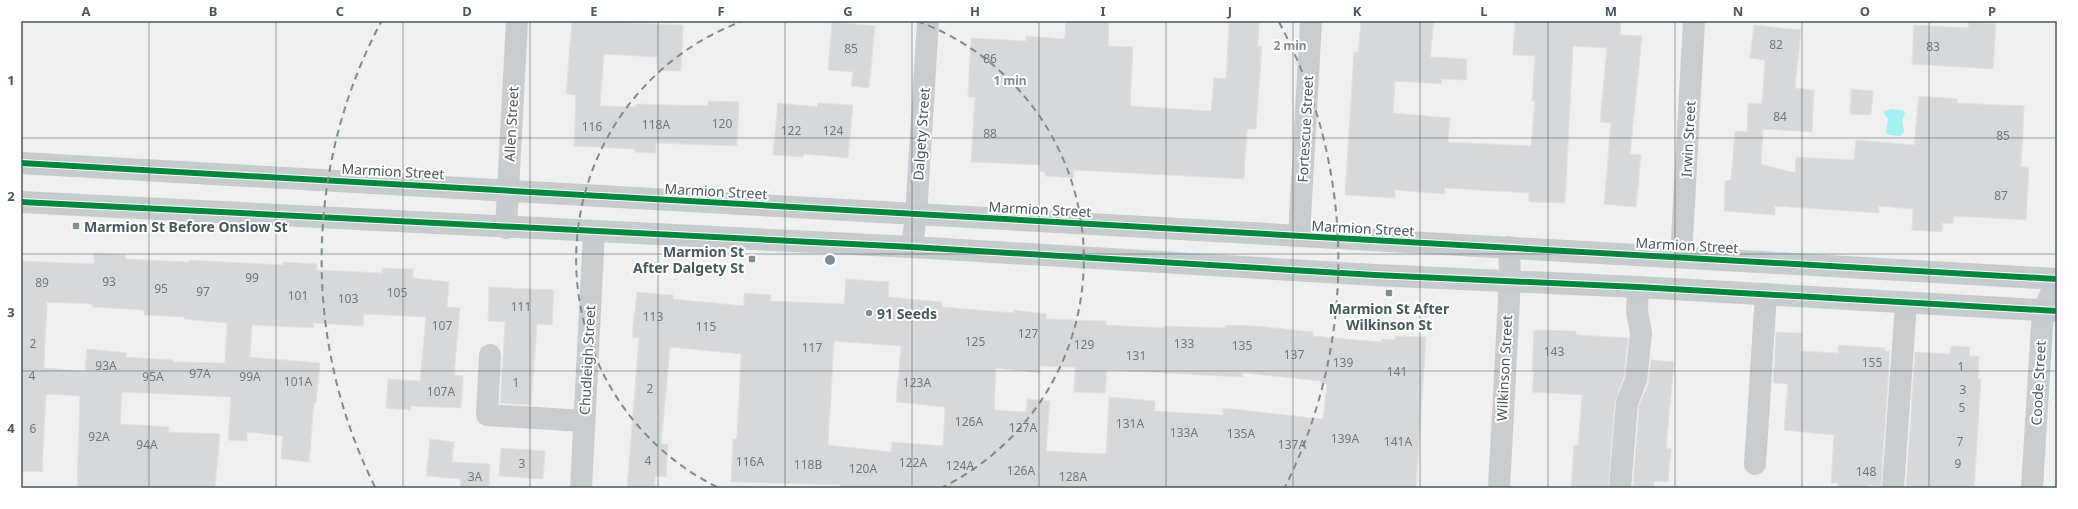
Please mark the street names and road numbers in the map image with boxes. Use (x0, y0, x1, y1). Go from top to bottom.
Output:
street label: Fortescue Street (1293, 75, 1317, 183)
street label: Allen Street (500, 86, 522, 162)
street label: Dalgety Street (908, 87, 934, 181)
street label: Irwin Street (1677, 100, 1699, 178)
street label: Marmion Street (341, 159, 445, 183)
street label: Marmion Street (664, 179, 768, 203)
street label: Marmion Street (988, 197, 1092, 221)
street label: Marmion Street (1311, 216, 1415, 240)
street label: Marmion Street (1635, 233, 1739, 257)
street label: Chudleigh Street (575, 305, 599, 415)
street label: Wilkinson Street (1492, 314, 1516, 422)
street label: Coode Street (2026, 340, 2050, 426)

